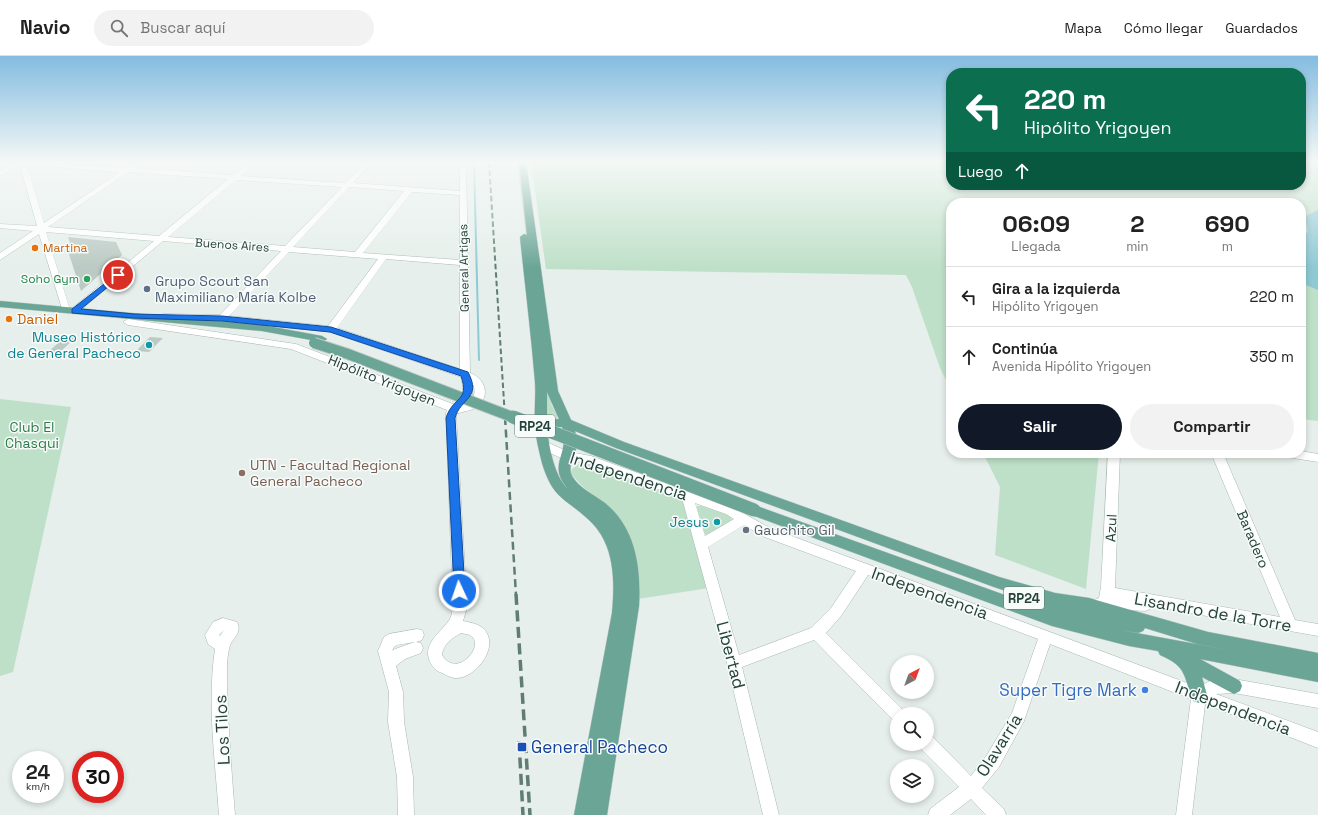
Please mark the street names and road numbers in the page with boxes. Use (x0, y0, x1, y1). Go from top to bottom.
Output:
street label: General Artigas (455, 224, 473, 312)
street label: Buenos Aires (194, 234, 270, 256)
street label: Hipólito Yrigoyen (325, 350, 439, 410)
road number: RP24 (515, 415, 555, 437)
street label: Independencia (567, 447, 691, 505)
street label: Baradero (1233, 507, 1273, 571)
street label: Azul (1101, 513, 1121, 543)
street label: Independencia (869, 562, 992, 624)
road number: RP24 (1004, 587, 1044, 609)
street label: Lisandro de la Torre (1133, 587, 1293, 637)
street label: Libertad (711, 619, 751, 691)
street label: Independencia (1172, 676, 1294, 740)
street label: Los Tilos (209, 694, 235, 766)
street label: Olavarría (971, 709, 1027, 781)

